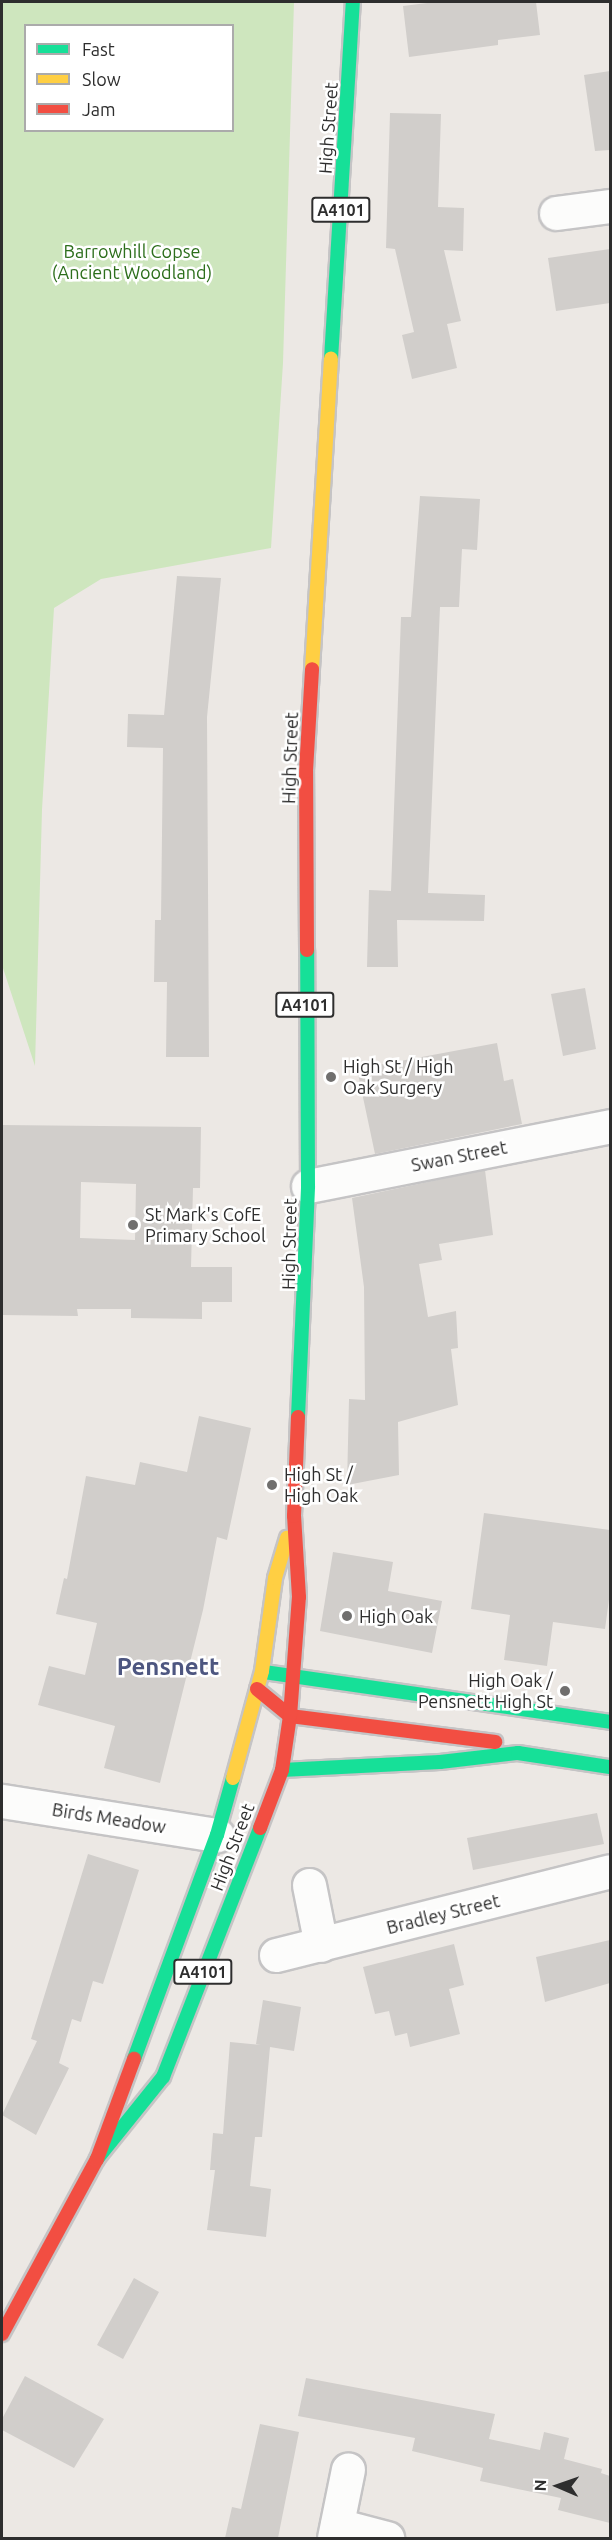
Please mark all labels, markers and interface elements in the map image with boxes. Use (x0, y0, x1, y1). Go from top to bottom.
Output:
legend (24, 24, 234, 132)
text: Fast (82, 39, 115, 59)
text: Slow (82, 69, 121, 89)
street label: High Street (314, 81, 342, 175)
text: Jam (82, 99, 116, 119)
road number: A4101 (311, 197, 371, 223)
park label: Barrowhill Copse (Ancient Woodland) (52, 241, 212, 284)
street label: High Street (278, 712, 302, 804)
road number: A4101 (275, 992, 335, 1018)
place label: High St / High Oak Surgery (343, 1056, 454, 1098)
marker: High St / High Oak Surgery (324, 1070, 338, 1084)
street label: Swan Street (409, 1136, 509, 1176)
street label: High Street (277, 1198, 301, 1290)
place label: St Mark's CofE Primary School (145, 1204, 266, 1246)
marker: St Mark's CofE Primary School (126, 1218, 140, 1232)
place label: High St / High Oak (284, 1464, 358, 1506)
marker: High St / High Oak (265, 1478, 279, 1492)
place label: High Oak (359, 1605, 433, 1627)
marker: High Oak (340, 1609, 354, 1623)
district label: Pensnett (117, 1653, 219, 1681)
place label: High Oak / Pensnett High St (418, 1670, 553, 1712)
marker: High Oak / Pensnett High St (558, 1684, 572, 1698)
street label: Birds Meadow (51, 1798, 167, 1838)
street label: High Street (205, 1800, 259, 1894)
street label: Bradley Street (384, 1890, 502, 1938)
road number: A4101 (173, 1959, 233, 1985)
north arrow (528, 2456, 588, 2516)
text: N (531, 2479, 549, 2492)

